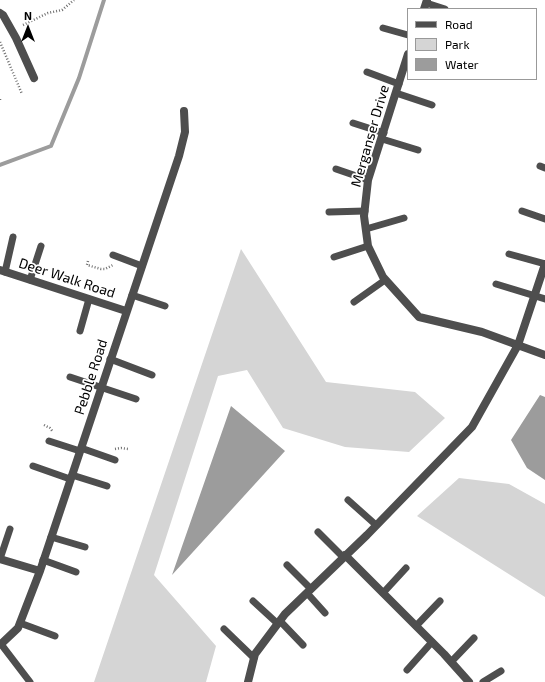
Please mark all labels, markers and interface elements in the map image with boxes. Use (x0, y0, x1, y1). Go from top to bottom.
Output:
north arrow (8, 8, 48, 48)
legend (407, 8, 537, 80)
text: N (24, 9, 32, 22)
text: Road (445, 17, 473, 31)
text: Park (445, 37, 470, 51)
text: Water (445, 57, 479, 71)
street label: Merganser Drive (347, 83, 393, 189)
street label: Deer Walk Road (17, 254, 117, 302)
street label: Pebble Road (71, 337, 111, 417)

